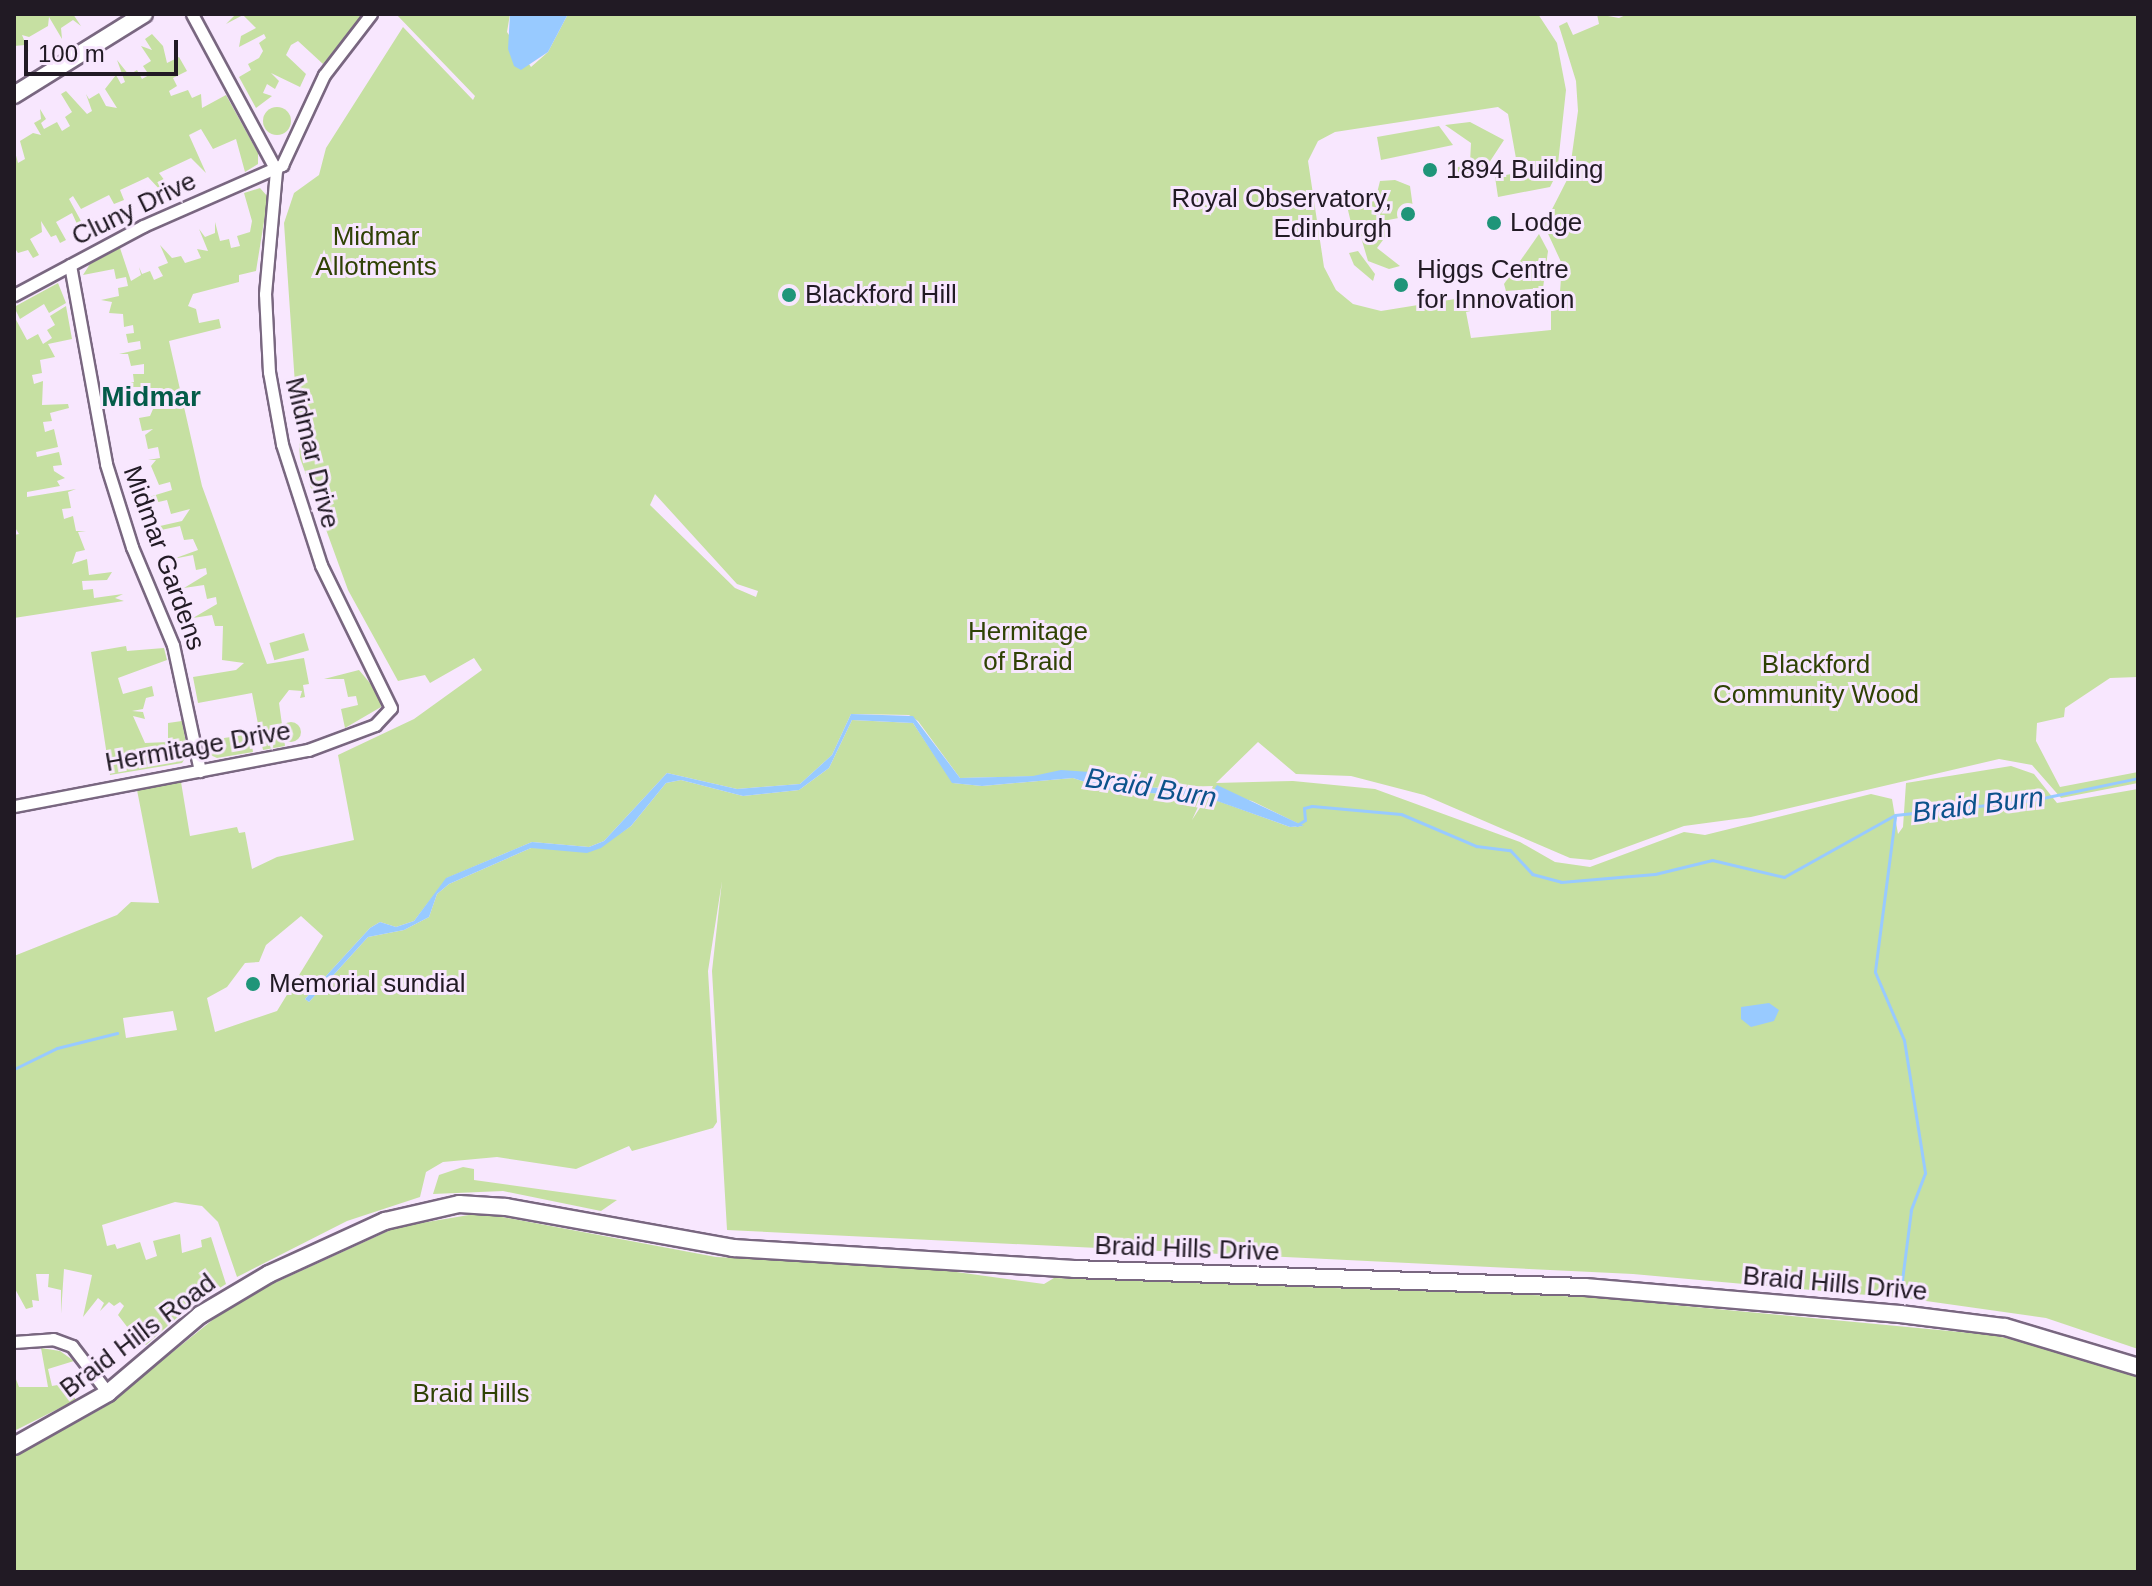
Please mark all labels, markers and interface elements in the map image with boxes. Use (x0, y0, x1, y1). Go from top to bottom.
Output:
scale bar (28, 24, 182, 74)
text: 100 m (38, 40, 105, 67)
place label: 1894 Building (1446, 154, 1604, 186)
marker: 1894 Building (1421, 161, 1439, 179)
street label: Cluny Drive (67, 166, 201, 252)
place label: Royal Observatory, Edinburgh (1171, 183, 1392, 244)
marker: Royal Observatory, Edinburgh (1399, 205, 1417, 223)
place label: Lodge (1510, 207, 1582, 239)
marker: Lodge (1485, 214, 1503, 232)
park label: Midmar Allotments (315, 221, 437, 282)
place label: Higgs Centre for Innovation (1417, 254, 1575, 316)
marker: Higgs Centre for Innovation (1392, 276, 1410, 294)
place label: Blackford Hill (805, 279, 957, 311)
marker: Blackford Hill (780, 286, 798, 304)
street label: Midmar Drive (278, 374, 346, 532)
district label: Midmar (101, 380, 201, 414)
street label: Midmar Gardens (116, 462, 212, 654)
park label: Hermitage of Braid (968, 616, 1088, 678)
park label: Blackford Community Wood (1713, 649, 1919, 710)
street label: Hermitage Drive (103, 715, 293, 779)
water label: Braid Burn (1083, 761, 1219, 815)
water label: Braid Burn (1910, 780, 2046, 830)
place label: Memorial sundial (269, 968, 466, 1000)
marker: Memorial sundial (244, 975, 262, 993)
street label: Braid Hills Drive (1094, 1230, 1280, 1268)
street label: Braid Hills Drive (1742, 1260, 1928, 1308)
street label: Braid Hills Road (54, 1267, 222, 1405)
park label: Braid Hills (412, 1378, 530, 1410)

